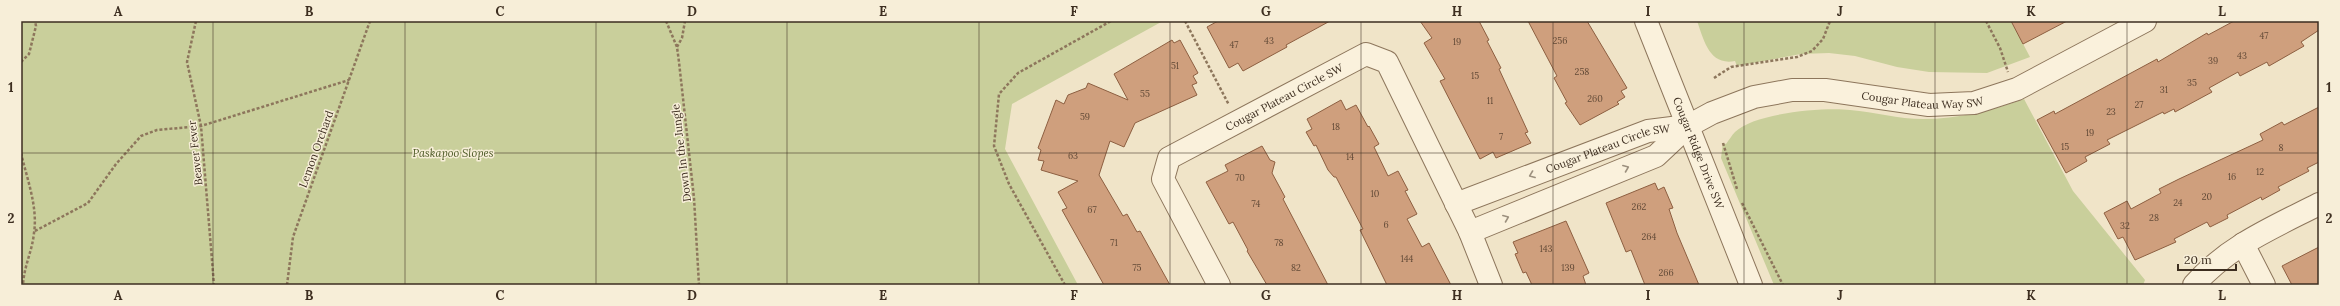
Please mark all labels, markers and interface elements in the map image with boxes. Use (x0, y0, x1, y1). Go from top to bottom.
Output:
text: A (114, 3, 123, 20)
text: B (305, 3, 314, 20)
text: C (496, 3, 505, 20)
text: D (687, 3, 697, 20)
text: E (879, 3, 887, 20)
text: F (1070, 3, 1078, 20)
text: G (1261, 3, 1271, 20)
text: H (1452, 3, 1462, 20)
text: I (1645, 3, 1651, 20)
text: J (1837, 3, 1843, 20)
text: K (2026, 3, 2036, 20)
text: L (2218, 3, 2226, 20)
house number: 47 (2259, 30, 2269, 41)
house number: 43 (1264, 35, 1274, 46)
house number: 256 (1553, 35, 1567, 46)
house number: 19 (1453, 36, 1461, 47)
house number: 47 (1229, 39, 1239, 50)
house number: 43 (2237, 50, 2247, 61)
house number: 39 (2208, 55, 2218, 66)
house number: 51 (1171, 60, 1179, 71)
street label: Cougar Plateau Circle SW (1223, 60, 1346, 134)
house number: 258 (1575, 66, 1589, 77)
house number: 15 (1471, 70, 1479, 81)
house number: 35 (2187, 77, 2197, 88)
text: 1 (8, 79, 14, 96)
text: 1 (2326, 79, 2332, 96)
house number: 31 (2160, 84, 2168, 95)
house number: 55 (1140, 88, 1150, 99)
street label: Cougar Plateau Way SW (1861, 88, 1986, 112)
house number: 260 (1587, 93, 1603, 104)
house number: 11 (1487, 95, 1493, 106)
street label: Cougar Ridge Drive SW (1670, 95, 1727, 212)
house number: 27 (2135, 99, 2143, 110)
street label: Down In the Jungle (668, 103, 694, 203)
house number: 23 (2106, 106, 2116, 117)
street label: Lemon Orchard (296, 108, 337, 189)
house number: 59 (1080, 111, 1090, 122)
street label: Beaver Fever (185, 119, 205, 186)
house number: 18 (1332, 121, 1340, 132)
street label: Cougar Plateau Circle SW (1544, 121, 1672, 176)
house number: 19 (2086, 127, 2094, 138)
house number: 7 (1499, 131, 1503, 142)
house number: 15 (2061, 141, 2069, 152)
house number: 8 (2278, 142, 2284, 153)
park label: Paskapoo Slopes (413, 146, 494, 160)
house number: 63 (1068, 150, 1078, 161)
house number: 14 (1346, 151, 1354, 162)
one-way arrow (1623, 165, 1630, 173)
house number: 12 (2256, 166, 2264, 177)
one-way arrow (1528, 171, 1535, 179)
house number: 16 (2228, 171, 2236, 182)
house number: 70 (1235, 172, 1245, 183)
house number: 10 (1371, 188, 1380, 199)
house number: 20 (2202, 191, 2213, 202)
house number: 24 (2173, 197, 2183, 208)
house number: 74 (1252, 198, 1261, 209)
house number: 262 (1632, 201, 1647, 212)
house number: 67 (1087, 204, 1097, 215)
text: 2 (8, 210, 15, 227)
text: 2 (2326, 210, 2333, 227)
house number: 28 (2149, 212, 2159, 223)
one-way arrow (1502, 214, 1509, 222)
house number: 6 (1383, 219, 1389, 230)
house number: 32 (2120, 220, 2130, 231)
house number: 264 (1642, 231, 1657, 242)
house number: 71 (1110, 237, 1118, 248)
house number: 78 (1274, 237, 1284, 248)
house number: 143 (1539, 243, 1553, 254)
scale bar (2178, 246, 2236, 272)
text: 20 m (2184, 252, 2212, 267)
house number: 144 (1400, 253, 1414, 264)
house number: 75 (1132, 262, 1142, 273)
house number: 82 (1291, 262, 1301, 273)
house number: 139 (1561, 262, 1575, 273)
house number: 266 (1658, 267, 1674, 278)
text: A (114, 287, 123, 304)
text: B (305, 287, 314, 304)
text: C (496, 287, 505, 304)
text: D (687, 287, 697, 304)
text: E (879, 287, 887, 304)
text: F (1070, 287, 1078, 304)
text: G (1261, 287, 1271, 304)
text: H (1452, 287, 1462, 304)
text: I (1645, 287, 1651, 304)
text: J (1837, 287, 1843, 304)
text: K (2026, 287, 2036, 304)
text: L (2218, 287, 2226, 304)

